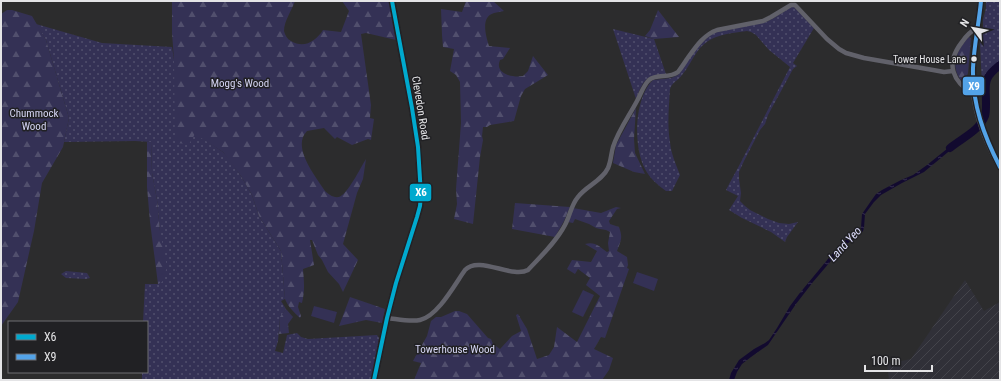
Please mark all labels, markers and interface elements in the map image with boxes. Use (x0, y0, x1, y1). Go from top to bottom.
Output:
north arrow (953, 8, 993, 48)
text: N (958, 16, 972, 29)
place label: Tower House Lane (893, 54, 966, 65)
marker: Tower House Lane (969, 54, 979, 64)
street label: Clevedon Road (409, 75, 432, 141)
line badge: X9 (962, 76, 985, 96)
park label: Mogg's Wood (211, 77, 269, 90)
text: X9 (968, 80, 980, 93)
park label: Chummock Wood (10, 107, 59, 133)
line badge: X6 (409, 183, 432, 202)
text: X6 (415, 186, 427, 199)
water label: Land Yeo (825, 224, 865, 264)
legend (8, 321, 148, 373)
text: X6 (44, 330, 57, 344)
park label: Towerhouse Wood (415, 343, 495, 356)
scale bar (865, 347, 932, 373)
text: X9 (44, 350, 57, 364)
text: 100 m (871, 354, 901, 368)

